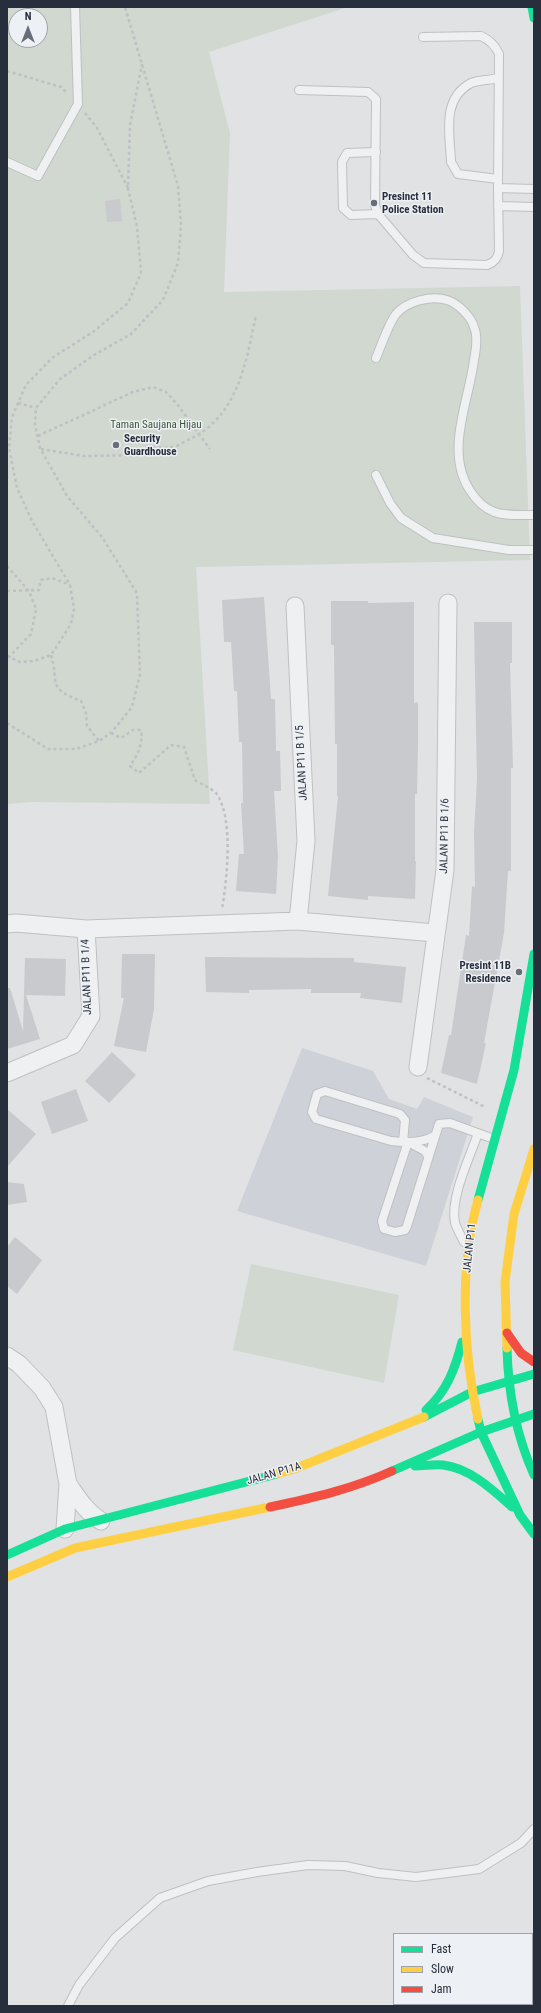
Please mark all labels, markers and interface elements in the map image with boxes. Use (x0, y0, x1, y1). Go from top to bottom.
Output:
north arrow (8, 8, 48, 48)
text: N (25, 10, 31, 23)
place label: Presinct 11 Police Station (382, 190, 444, 216)
marker: Presinct 11 Police Station (369, 198, 379, 208)
park label: Taman Saujana Hijau (110, 418, 202, 432)
place label: Security Guardhouse (124, 432, 177, 458)
marker: Security Guardhouse (111, 440, 121, 450)
street label: JALAN P11 B 1/5 (293, 725, 311, 801)
street label: JALAN P11 B 1/6 (438, 798, 452, 874)
street label: JALAN P11 B 1/4 (79, 939, 95, 1015)
place label: Presint 11B Residence (460, 959, 511, 985)
marker: Presint 11B Residence (514, 967, 524, 977)
street label: JALAN P11 (461, 1223, 479, 1273)
street label: JALAN P11A (245, 1460, 303, 1488)
legend (393, 1933, 533, 2005)
text: Fast (431, 1942, 451, 1956)
text: Slow (431, 1962, 454, 1976)
text: Jam (431, 1982, 452, 1996)

